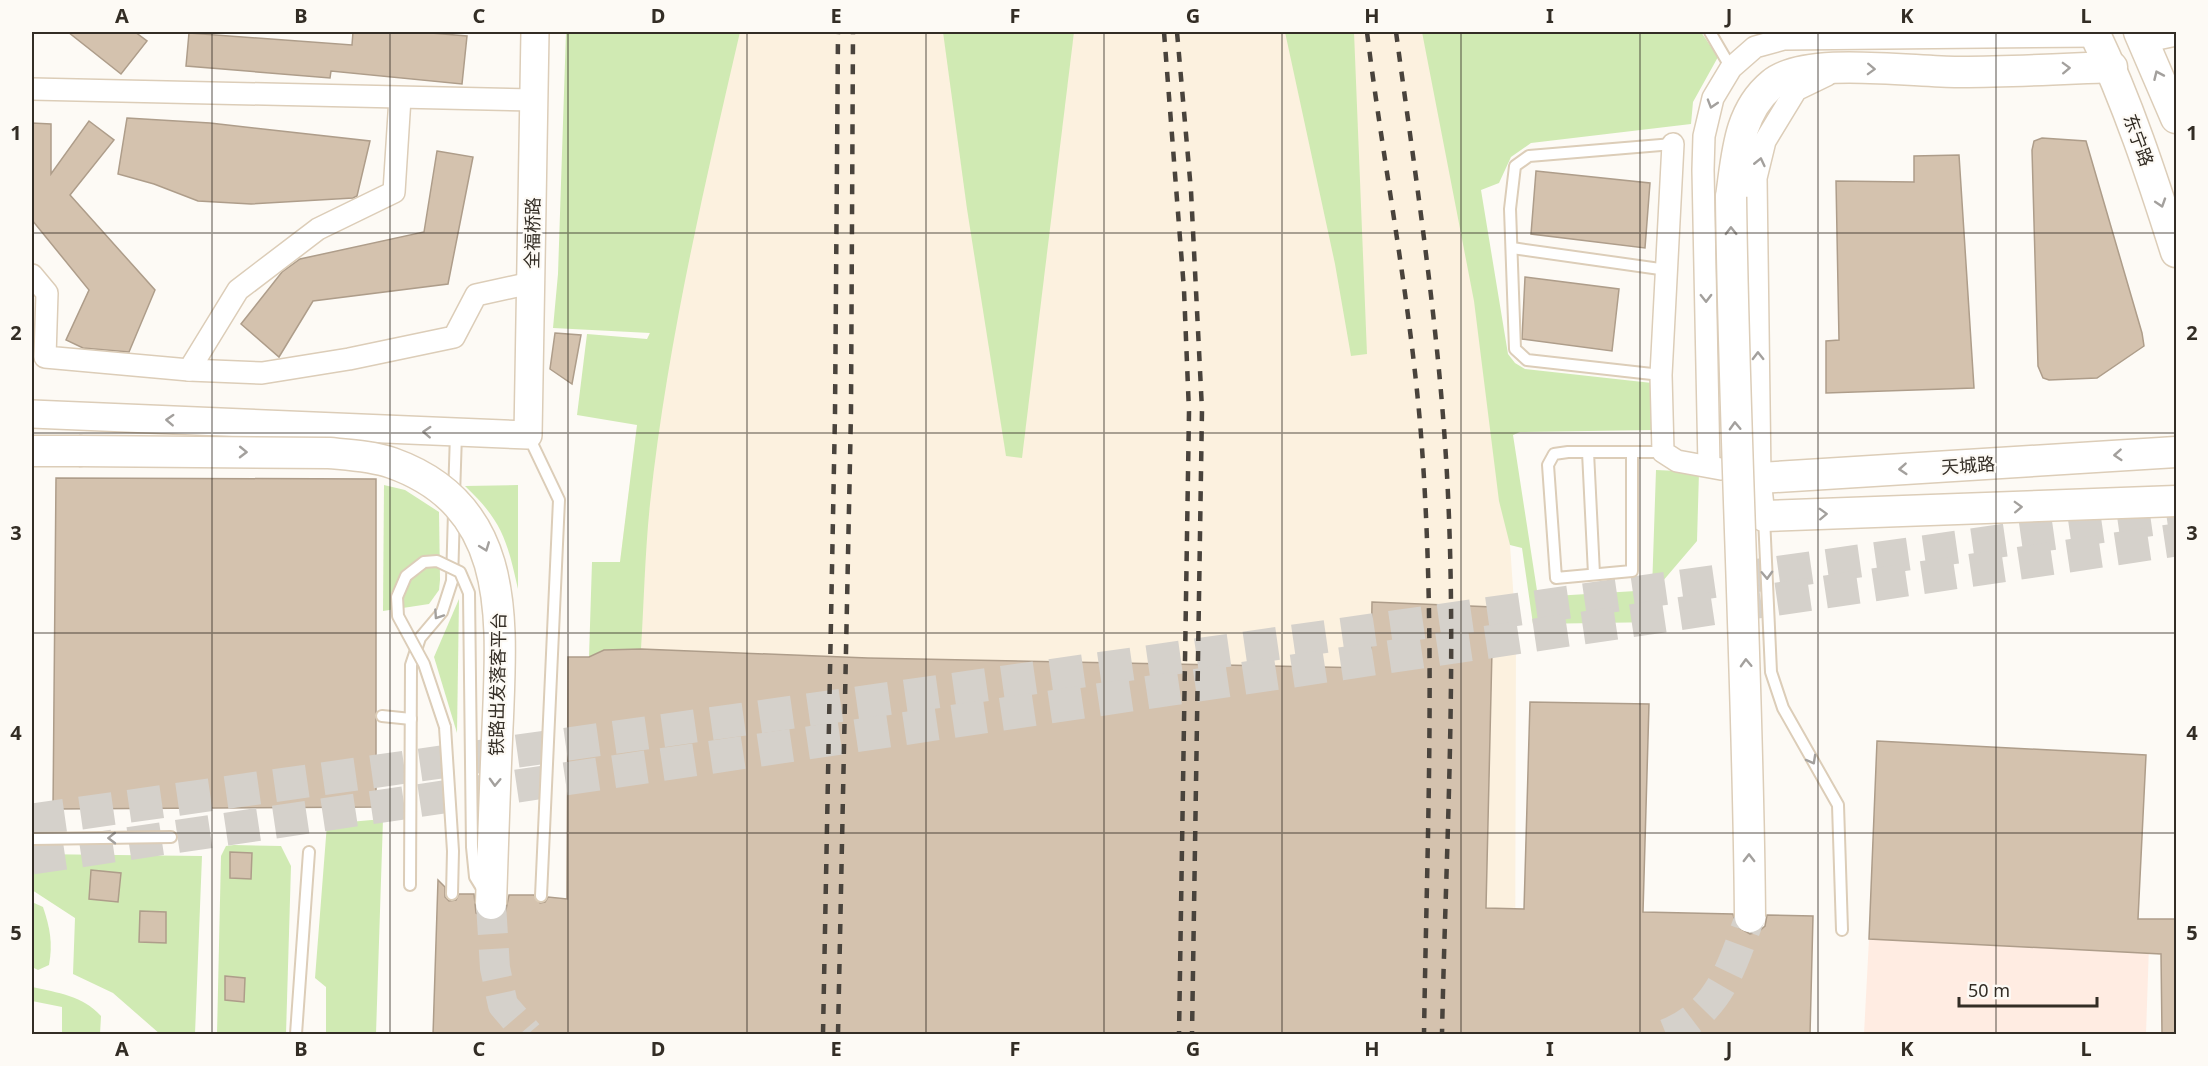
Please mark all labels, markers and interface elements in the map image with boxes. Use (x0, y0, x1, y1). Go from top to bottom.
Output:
text: A (115, 2, 129, 29)
text: B (294, 2, 308, 29)
text: C (473, 2, 486, 29)
text: D (651, 2, 665, 29)
text: E (830, 2, 842, 29)
text: F (1010, 2, 1020, 29)
text: G (1186, 2, 1200, 29)
text: H (1364, 2, 1380, 29)
text: I (1546, 2, 1554, 29)
text: J (1724, 2, 1732, 29)
text: K (1900, 2, 1914, 29)
text: L (2080, 2, 2092, 29)
one-way arrow (2062, 62, 2071, 75)
one-way arrow (1867, 63, 1876, 75)
one-way arrow (2153, 70, 2165, 81)
one-way arrow (1707, 98, 1719, 109)
street label: 东宁路 (2118, 111, 2160, 169)
text: 1 (10, 119, 22, 146)
text: 1 (2186, 119, 2198, 146)
one-way arrow (1753, 157, 1766, 167)
street label: 全福桥路 (519, 197, 545, 269)
one-way arrow (2154, 197, 2166, 208)
one-way arrow (1725, 227, 1738, 236)
one-way arrow (1699, 293, 1712, 302)
text: 2 (10, 319, 22, 346)
text: 2 (2186, 319, 2198, 346)
one-way arrow (1752, 352, 1764, 361)
one-way arrow (165, 413, 174, 426)
one-way arrow (1729, 422, 1742, 431)
one-way arrow (423, 426, 432, 439)
one-way arrow (238, 446, 247, 459)
one-way arrow (2114, 449, 2123, 462)
street label: 天城路 (1940, 451, 1996, 479)
one-way arrow (1898, 462, 1907, 475)
one-way arrow (2013, 500, 2022, 513)
one-way arrow (1818, 508, 1827, 520)
text: 3 (10, 519, 22, 546)
text: 3 (2186, 519, 2198, 546)
one-way arrow (477, 542, 490, 552)
one-way arrow (1760, 570, 1773, 579)
one-way arrow (434, 608, 445, 619)
street label: 铁路出发落客平台 (484, 612, 510, 756)
one-way arrow (1739, 659, 1752, 668)
text: 4 (10, 719, 22, 746)
text: 4 (2186, 719, 2198, 746)
one-way arrow (1805, 754, 1817, 764)
one-way arrow (489, 778, 502, 787)
one-way arrow (108, 832, 117, 844)
one-way arrow (1743, 854, 1755, 863)
text: 5 (10, 919, 22, 946)
text: 5 (2186, 919, 2198, 946)
scale bar (1959, 970, 2097, 1008)
text: 50 m (1968, 978, 2010, 1002)
text: A (115, 1035, 129, 1062)
text: B (294, 1035, 308, 1062)
text: C (473, 1035, 486, 1062)
text: D (651, 1035, 665, 1062)
text: E (830, 1035, 842, 1062)
text: F (1010, 1035, 1020, 1062)
text: G (1186, 1035, 1200, 1062)
text: H (1364, 1035, 1380, 1062)
text: I (1546, 1035, 1554, 1062)
text: J (1724, 1035, 1732, 1062)
text: K (1900, 1035, 1914, 1062)
text: L (2080, 1035, 2092, 1062)

